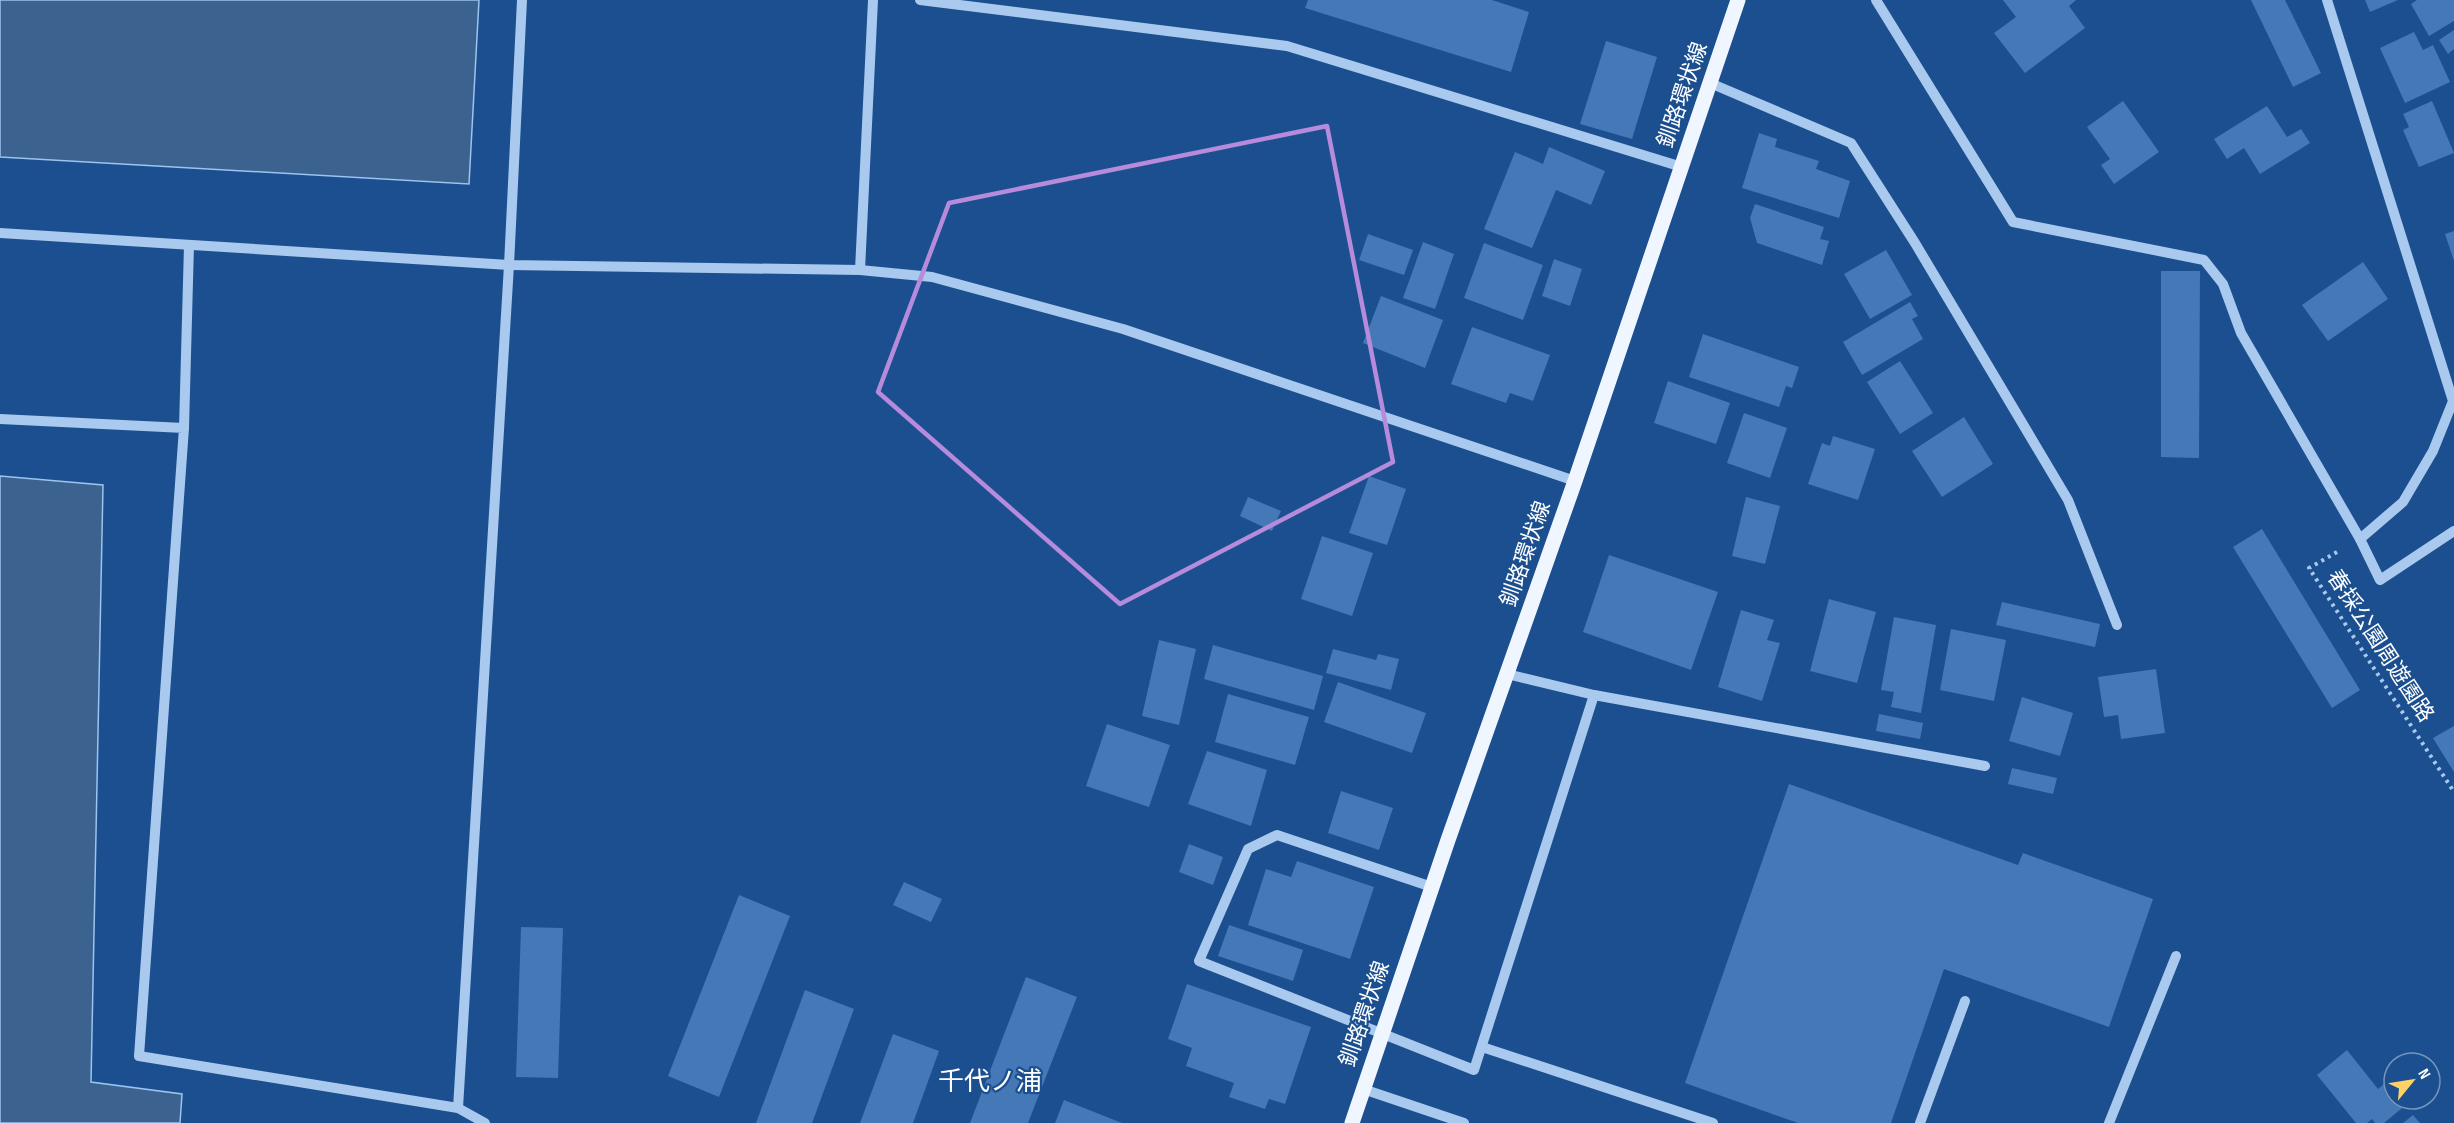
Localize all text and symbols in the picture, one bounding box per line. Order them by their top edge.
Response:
street label: 釧路環状線 [1652,39,1714,151]
street label: 釧路環状線 [1495,498,1557,610]
street label: 春採公園周遊園路 [2321,565,2439,727]
street label: 釧路環状線 [1334,958,1396,1070]
north arrow [2382,1051,2442,1111]
text: N [2413,1066,2434,1083]
district label: 千代ノ浦 [938,1067,1042,1098]

